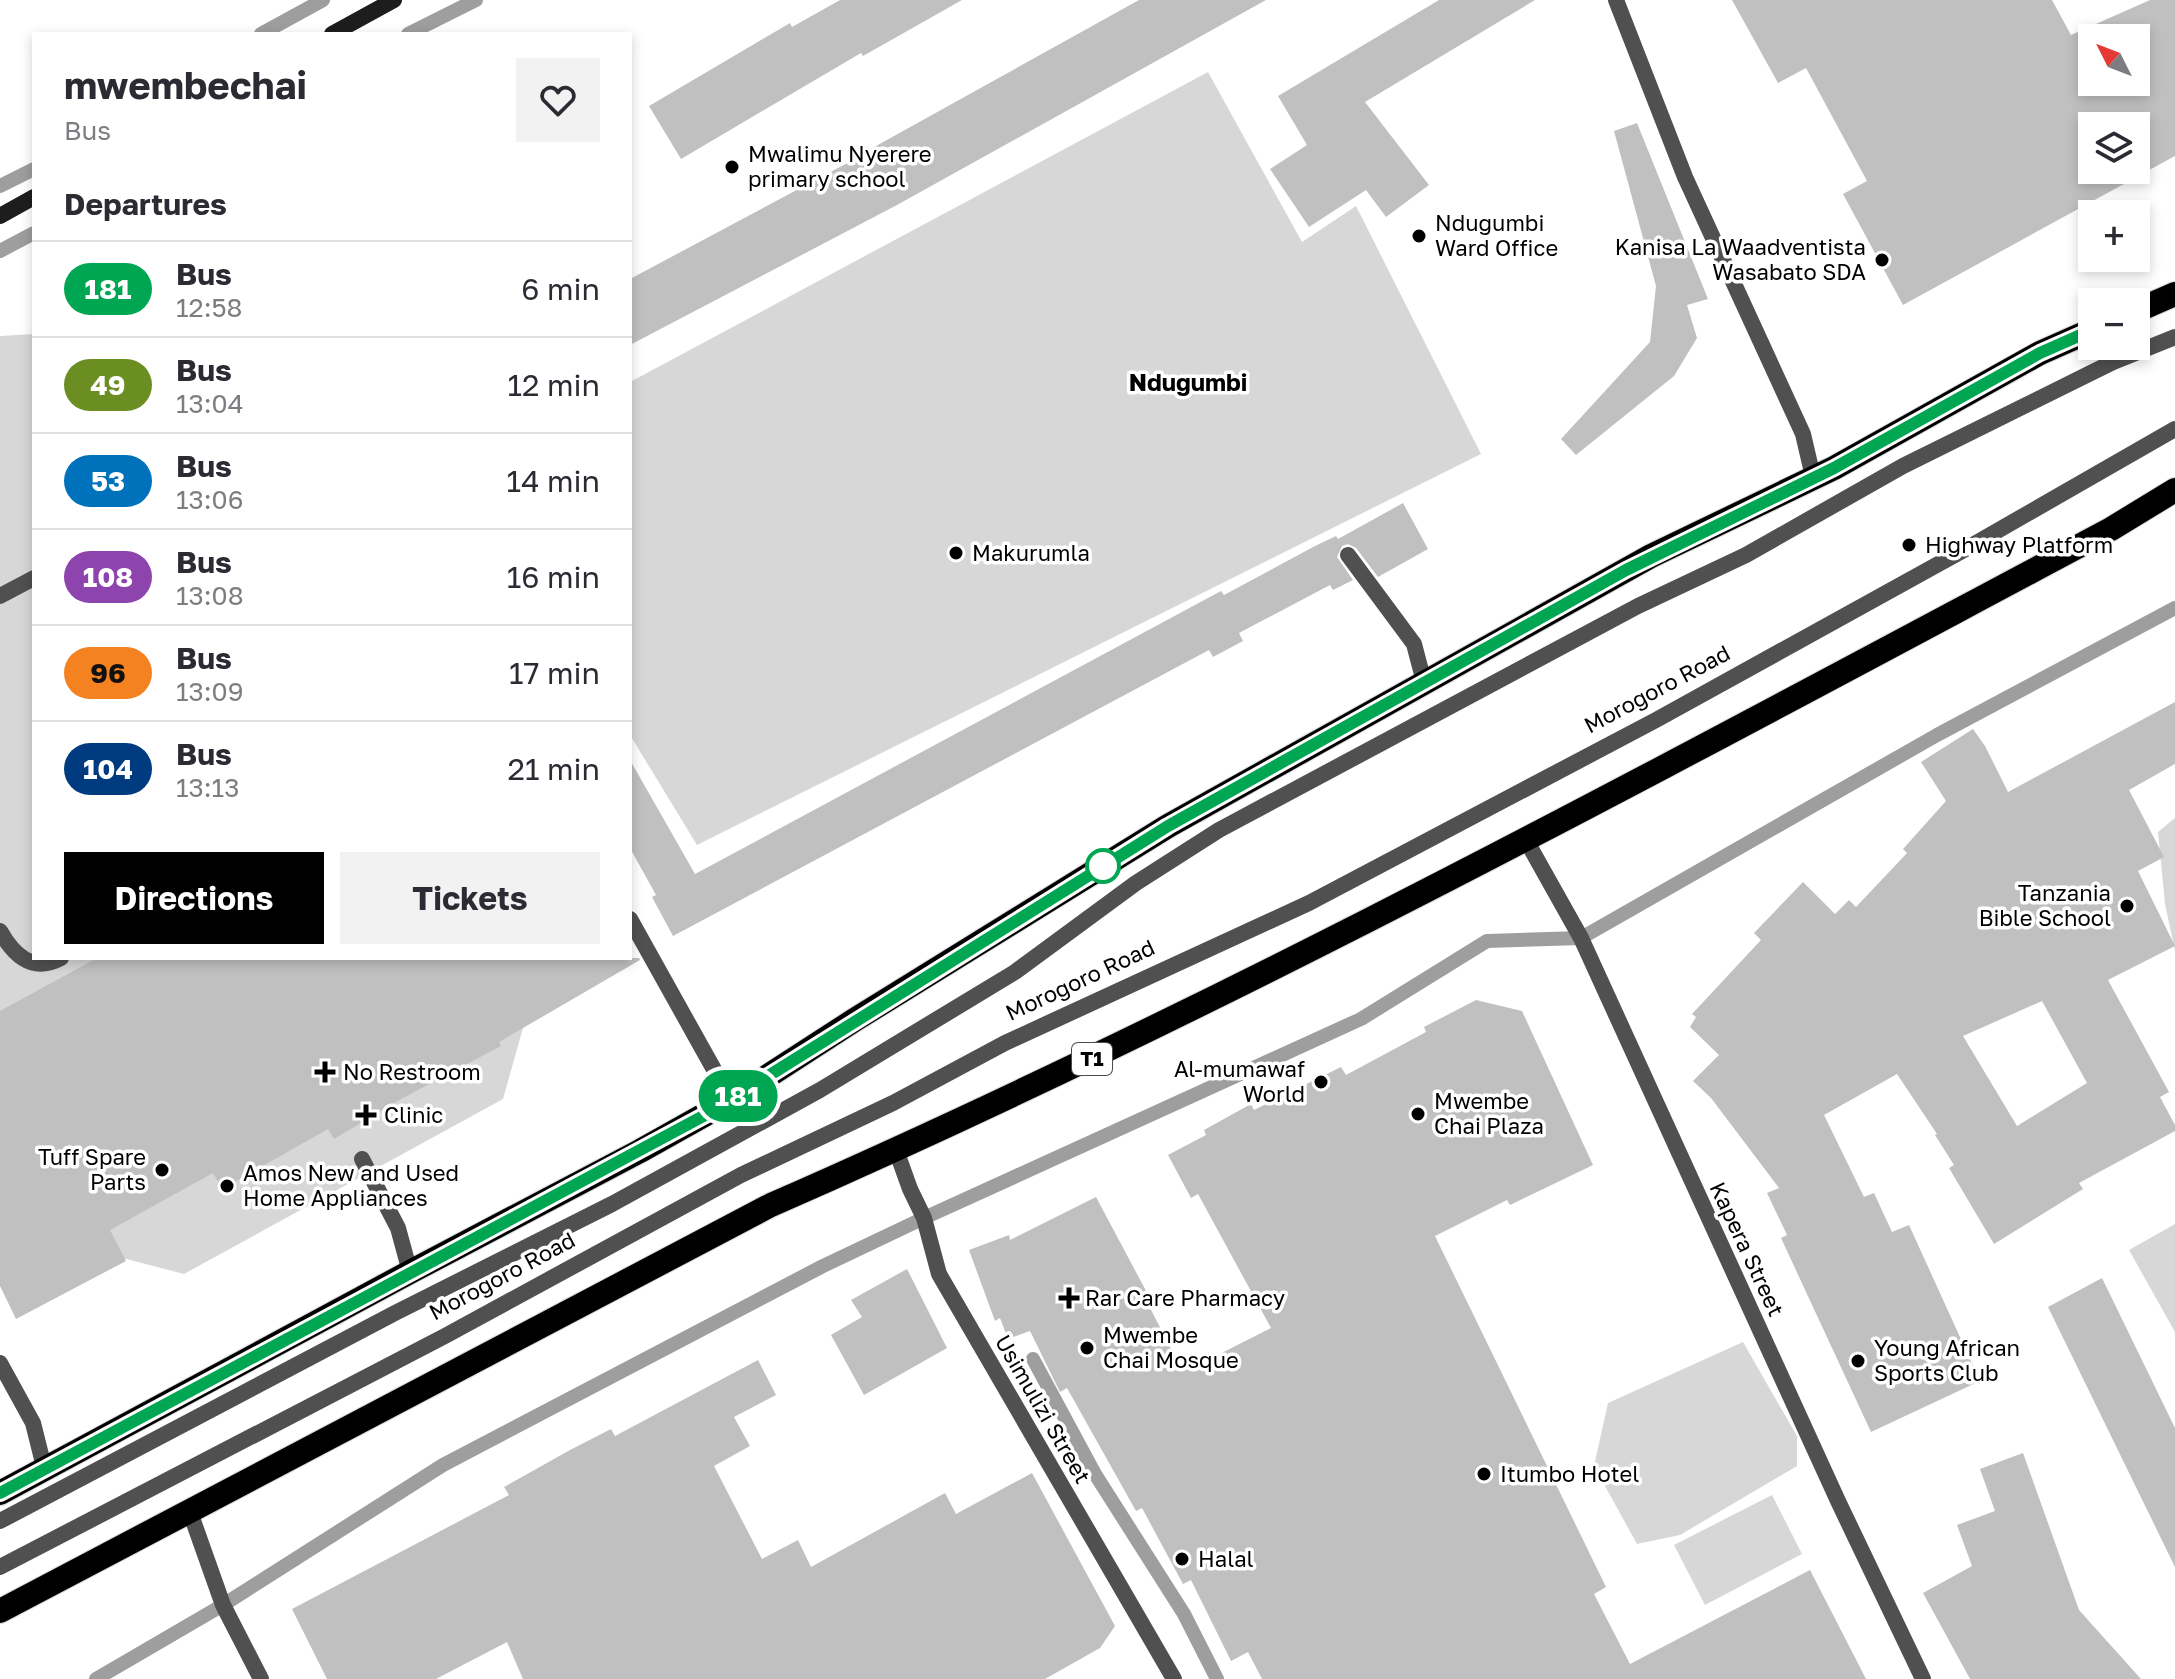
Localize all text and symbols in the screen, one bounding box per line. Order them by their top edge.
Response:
north arrow [2078,24,2150,96]
map controls [2078,24,2150,360]
button: heart [516,58,600,142]
text: mwembechai [64,62,307,107]
button: layers [2078,112,2150,184]
text: Bus [64,115,111,146]
place label: Mwalimu Nyerere primary school [748,140,932,192]
marker: Mwalimu Nyerere primary school [723,158,741,176]
text: Departures [64,186,227,222]
button: + [2078,200,2150,272]
place label: Ndugumbi Ward Office [1435,209,1558,261]
marker: Ndugumbi Ward Office [1410,227,1428,245]
place label: Kanisa La Waadventista Wasabato SDA [1615,233,1866,285]
marker: Kanisa La Waadventista Wasabato SDA [1873,251,1891,269]
text: Bus [176,256,232,292]
text: 6 min [521,271,600,307]
text: 181 [85,272,131,305]
button: − [2078,288,2150,360]
text: 12:58 [176,292,242,323]
text: Bus [176,352,232,388]
text: 12 min [508,367,600,403]
district label: Ndugumbi [1129,367,1247,396]
text: 49 [90,368,126,401]
text: 13:04 [176,388,244,419]
text: Bus [176,448,232,484]
text: 14 min [507,463,600,499]
text: 53 [91,464,125,497]
text: 13:06 [176,484,243,515]
place label: Highway Platform [1925,531,2113,558]
marker: Highway Platform [1900,536,1918,554]
place label: Makurumla [972,539,1090,566]
text: Bus [176,544,232,580]
marker: Makurumla [947,544,965,562]
text: 16 min [507,559,600,595]
text: 108 [83,560,133,593]
text: 13:08 [176,580,244,611]
street label: Morogoro Road [1579,639,1734,738]
text: Bus [176,640,232,676]
text: 17 min [509,655,600,691]
text: 96 [90,656,126,689]
text: 13:09 [176,676,243,707]
text: Bus [176,736,232,772]
text: 21 min [508,751,600,787]
text: 104 [83,752,133,785]
text: 13:13 [176,772,239,803]
unlabelled marker [1086,849,1120,883]
button: Directions [64,852,324,944]
button: Tickets [340,852,600,944]
place label: Tanzania Bible School [1979,879,2111,931]
marker: Tanzania Bible School [2118,897,2136,915]
street label: Morogoro Road [1001,933,1159,1026]
road number: T1 [1072,1043,1112,1075]
place label: Al-mumawaf World [1174,1055,1305,1107]
place label: No Restroom [343,1058,481,1085]
marker: No Restroom [314,1061,336,1083]
line badge: 181 [692,1070,784,1122]
marker: Al-mumawaf World [1312,1073,1330,1091]
text: 181 [715,1079,761,1112]
place label: Mwembe Chai Plaza [1434,1087,1544,1139]
place label: Clinic [384,1101,443,1128]
marker: Clinic [355,1104,377,1126]
marker: Mwembe Chai Plaza [1409,1105,1427,1123]
place label: Tuff Spare Parts [38,1143,146,1195]
place label: Amos New and Used Home Appliances [243,1159,459,1211]
marker: Tuff Spare Parts [153,1161,171,1179]
marker: Amos New and Used Home Appliances [218,1177,236,1195]
street label: Kapera Street [1705,1177,1790,1320]
street label: Morogoro Road [424,1226,579,1325]
place label: Rar Care Pharmacy [1085,1284,1285,1311]
marker: Rar Care Pharmacy [1060,1289,1078,1307]
place label: Mwembe Chai Mosque [1103,1321,1239,1373]
street label: Usimulizi Street [990,1330,1097,1488]
place label: Young African Sports Club [1874,1334,2020,1386]
marker: Mwembe Chai Mosque [1078,1339,1096,1357]
marker: Young African Sports Club [1849,1352,1867,1370]
place label: Itumbo Hotel [1500,1460,1639,1487]
marker: Itumbo Hotel [1475,1465,1493,1483]
place label: Halal [1198,1545,1254,1572]
marker: Halal [1173,1550,1191,1568]

